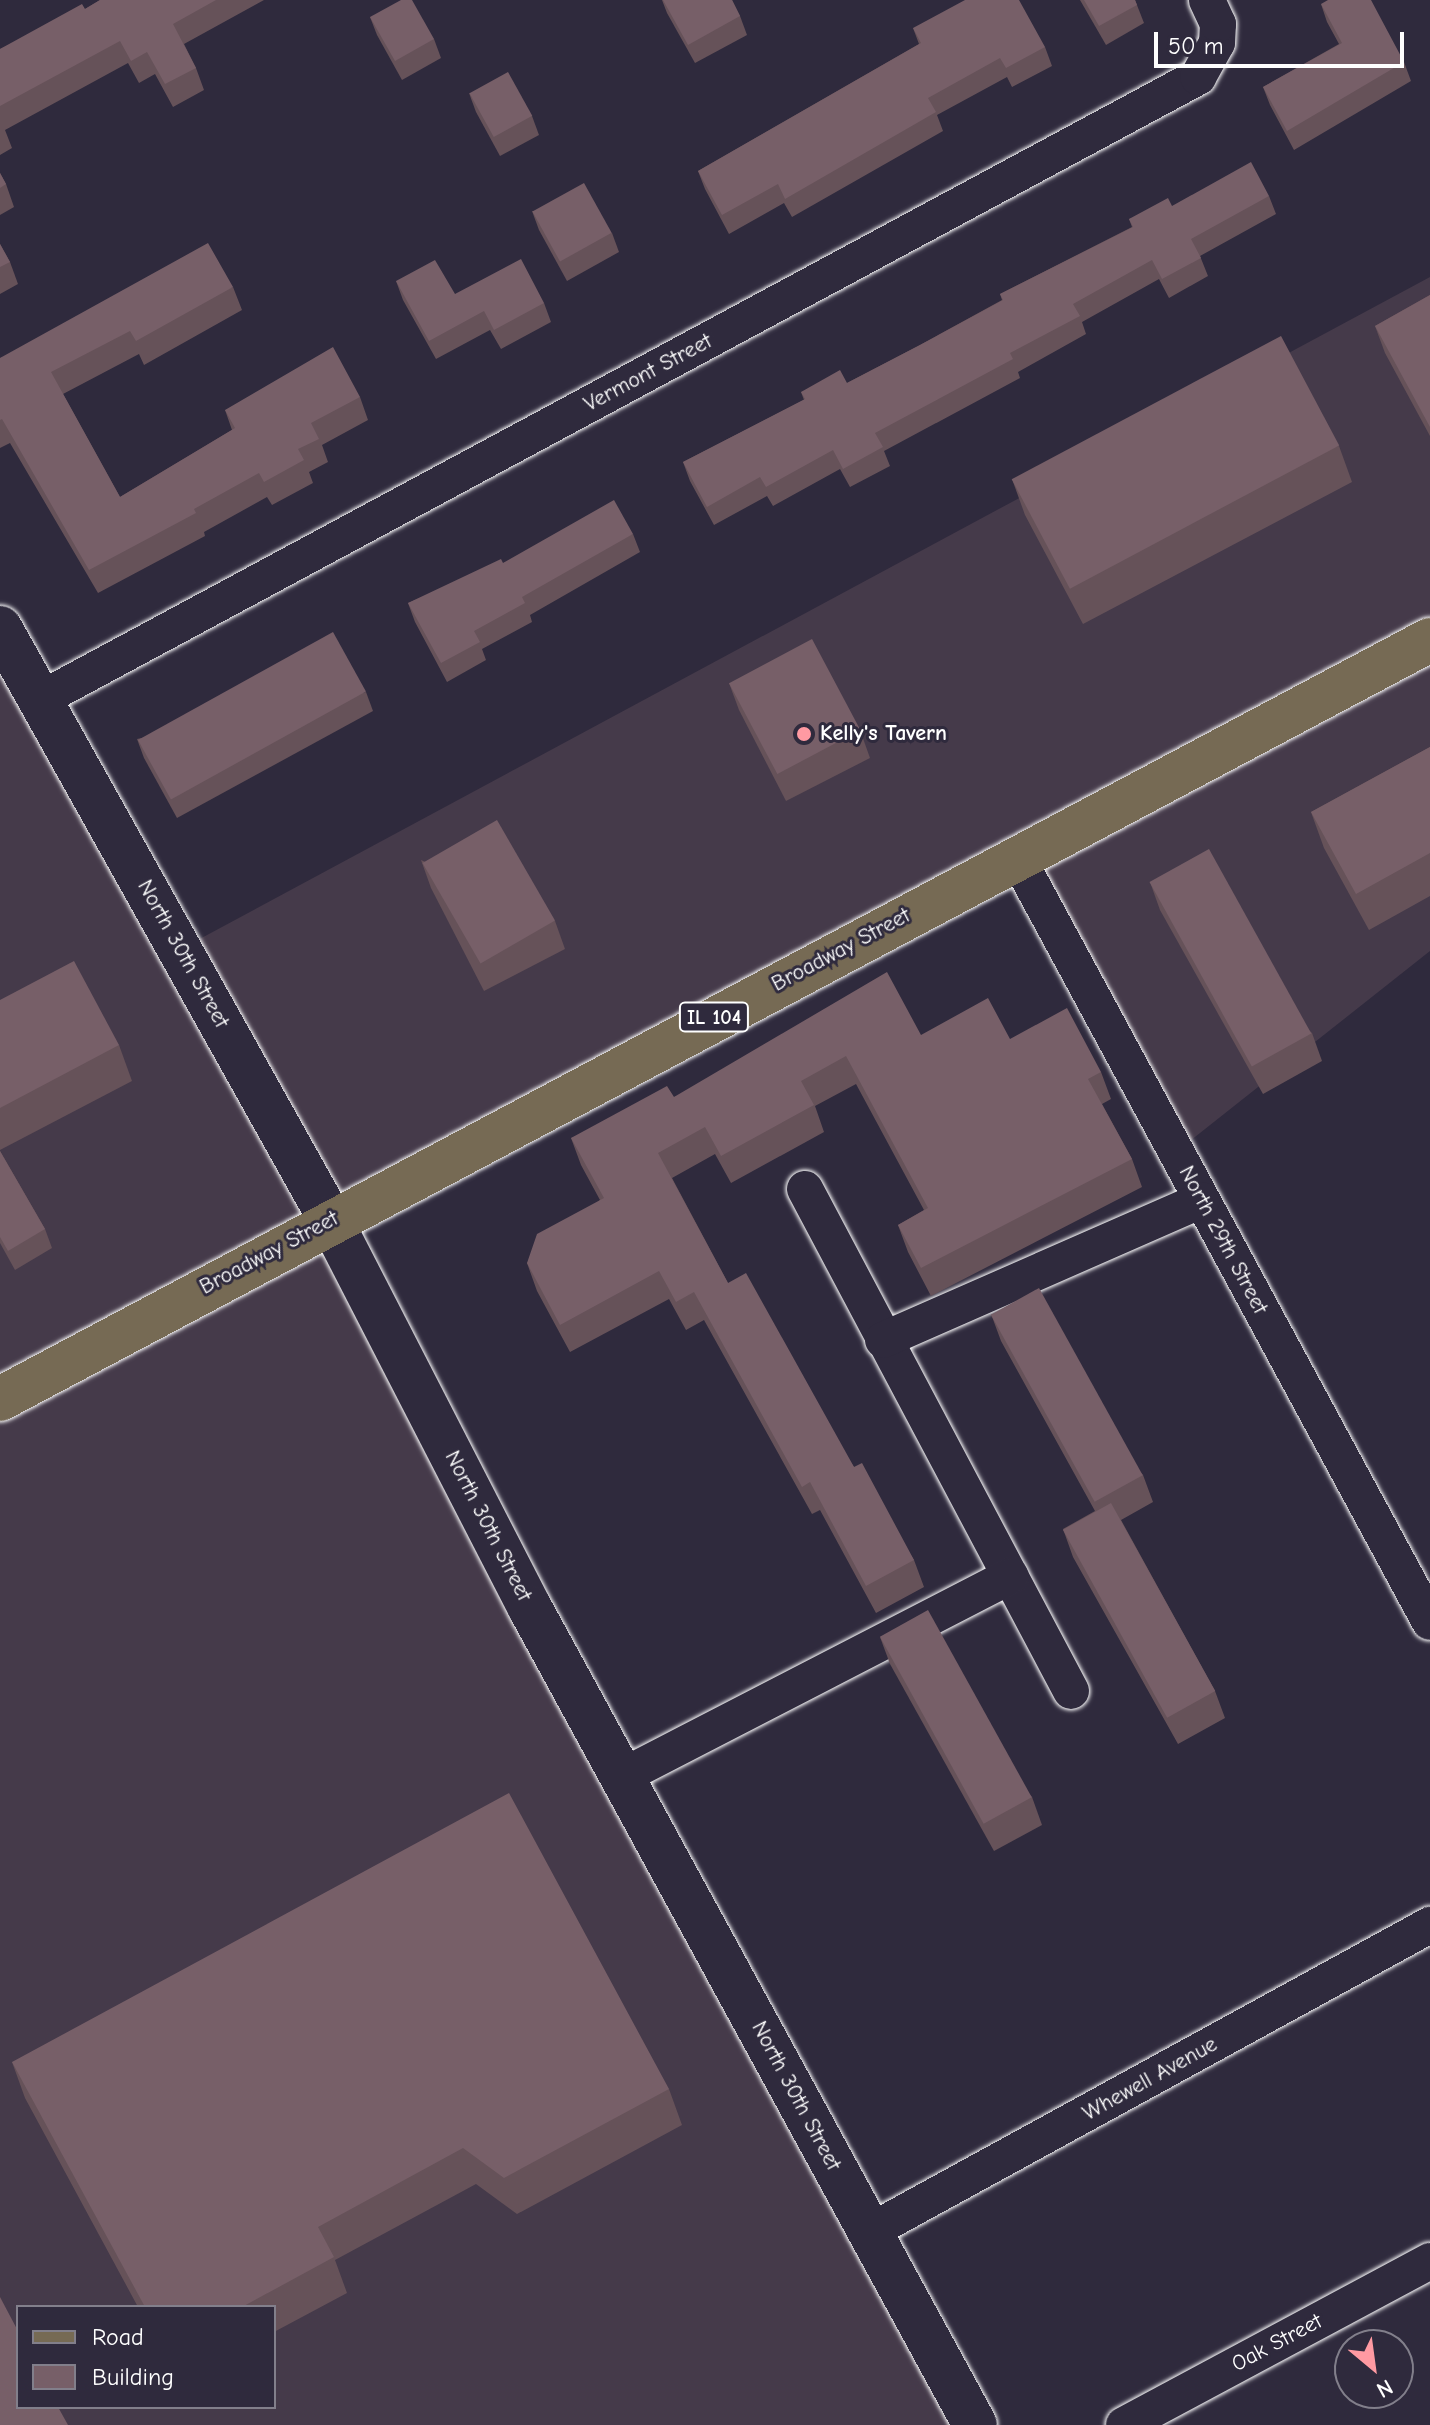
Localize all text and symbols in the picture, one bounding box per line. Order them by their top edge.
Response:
scale bar [1158,16,1408,66]
text: 50 m [1168,32,1224,60]
street label: Vermont Street [580,328,716,418]
place label: Kelly's Tavern [820,721,947,747]
marker: Kelly's Tavern [795,725,813,743]
street label: North 30th Street [131,875,235,1033]
street label: Broadway Street [767,902,915,998]
road number: IL 104 [678,1001,750,1033]
street label: North 29th Street [1173,1161,1273,1319]
street label: Broadway Street [195,1205,343,1301]
street label: North 30th Street [439,1446,537,1606]
street label: North 30th Street [746,2017,846,2175]
street label: Whewell Avenue [1078,2031,1222,2127]
legend [16,2305,276,2409]
street label: Oak Street [1227,2308,1327,2378]
text: Road [92,2323,144,2351]
north arrow [1334,2329,1414,2409]
text: Building [92,2363,174,2391]
text: N [1372,2373,1397,2403]

